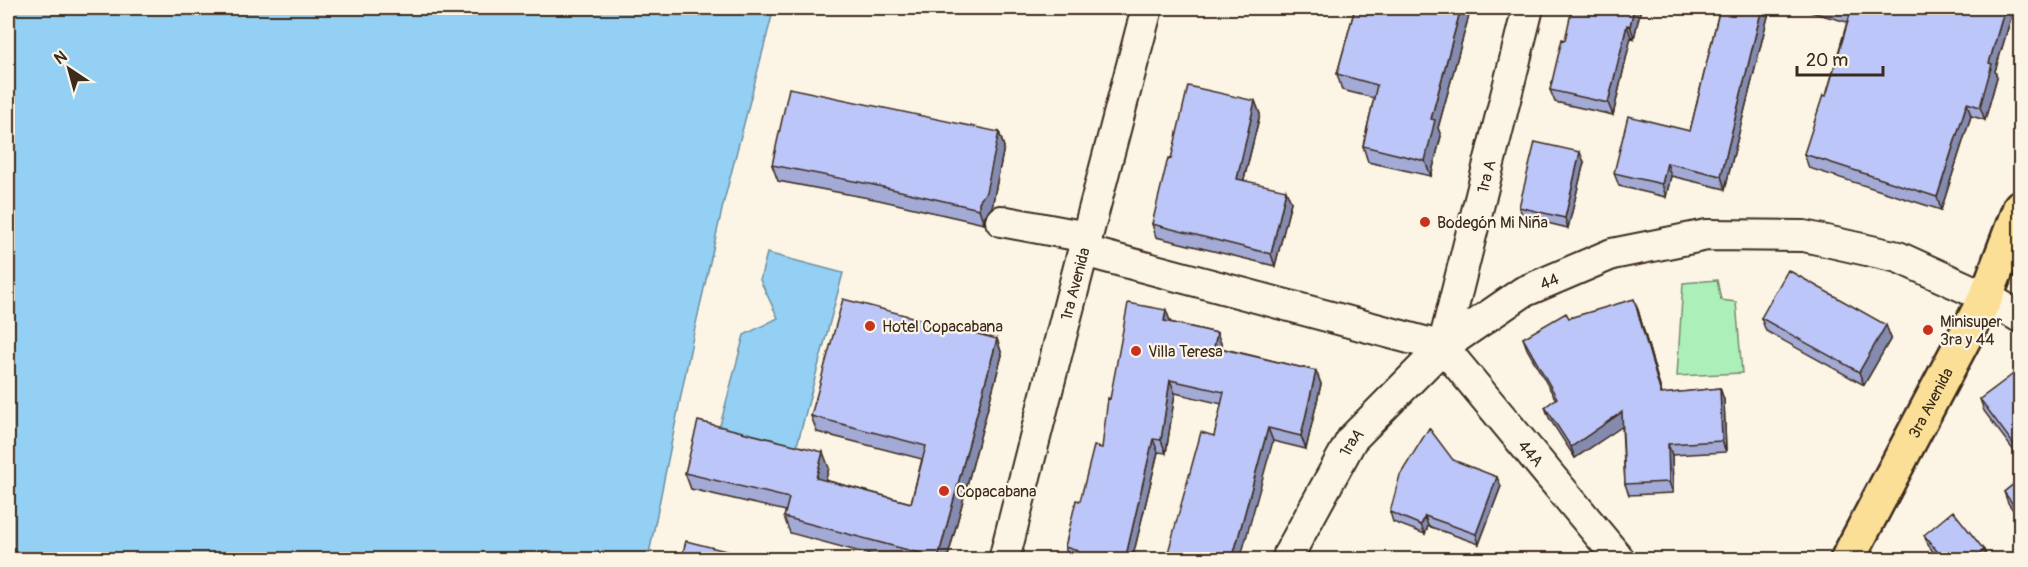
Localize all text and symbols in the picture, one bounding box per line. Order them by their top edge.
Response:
north arrow [39,39,99,99]
scale bar [1797,39,1882,77]
text: N [51,46,71,69]
text: 20 m [1806,49,1848,72]
street label: 1ra A [1473,158,1501,195]
place label: Bodegón Mi Niña [1437,213,1548,233]
marker: Bodegón Mi Niña [1418,215,1432,229]
street label: 1ra Avenida [1057,246,1095,323]
street label: 44 [1537,269,1562,295]
place label: Minisuper 3ra y 44 [1940,312,2002,350]
place label: Hotel Copacabana [882,317,1003,337]
marker: Hotel Copacabana [863,319,877,333]
marker: Minisuper 3ra y 44 [1921,323,1935,337]
place label: Villa Teresa [1148,342,1223,362]
marker: Villa Teresa [1129,344,1143,358]
street label: 3ra Avenida [1904,364,1958,442]
street label: 1raA [1335,424,1368,460]
street label: 44A [1513,436,1547,471]
place label: Copacabana [956,482,1037,502]
marker: Copacabana [937,484,951,498]

